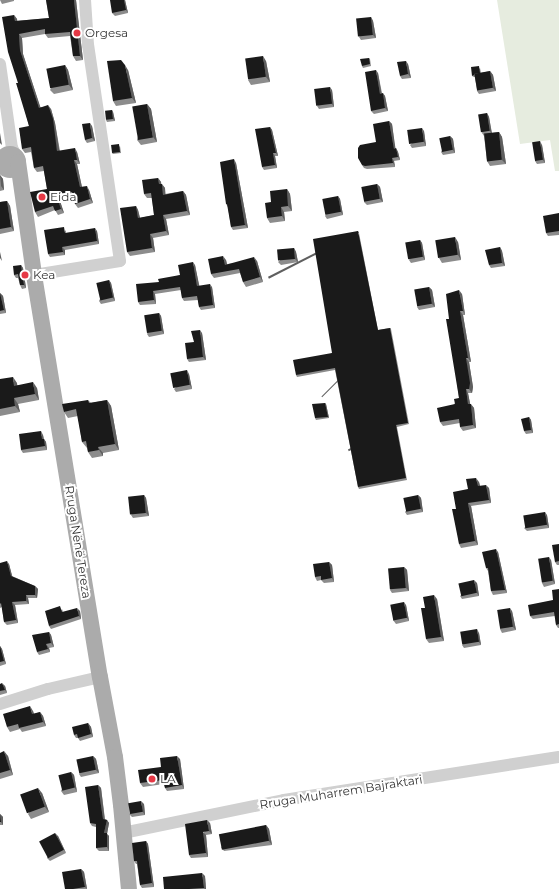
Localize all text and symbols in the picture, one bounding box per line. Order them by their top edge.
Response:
place label: Orgesa [85,26,128,40]
marker: Orgesa [72,28,82,38]
place label: Eida [50,190,76,204]
marker: Eida [37,192,47,202]
place label: Kea [33,268,55,282]
marker: Kea [20,270,30,280]
street label: Rruga Nënë Tereza [62,485,94,599]
place label: LA [160,772,176,786]
street label: Rruga Muharrem Bajraktari [258,772,424,812]
marker: LA [147,774,157,784]

